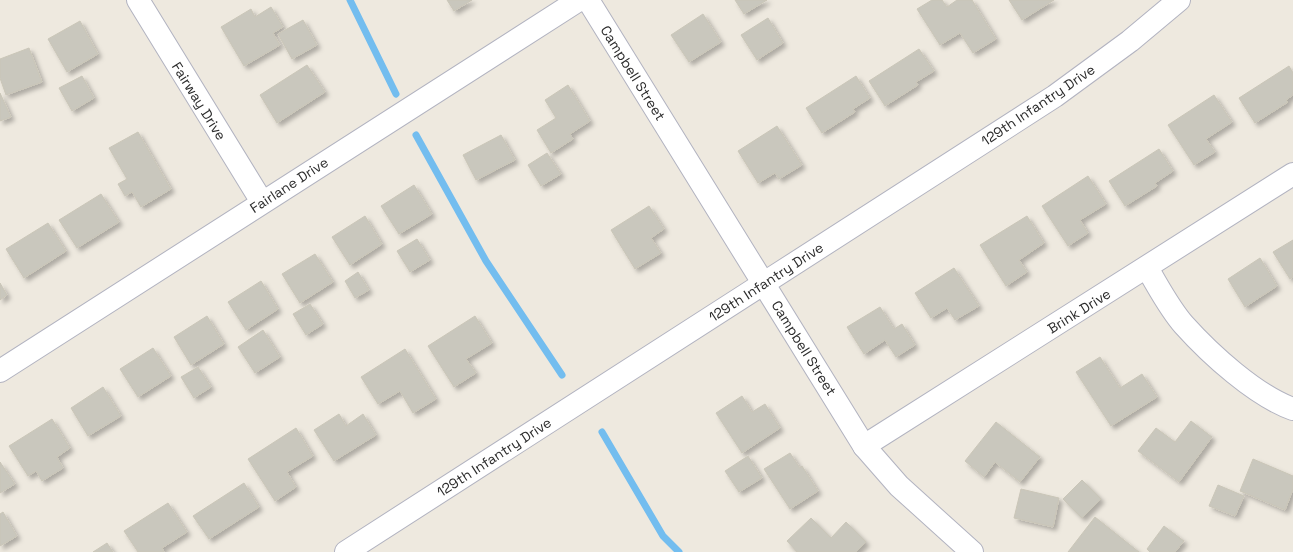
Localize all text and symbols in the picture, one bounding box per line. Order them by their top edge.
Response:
street label: Campbell Street [597,22,669,124]
street label: Fairway Drive [168,59,230,143]
street label: 129th Infantry Drive [978,60,1098,150]
street label: Fairlane Drive [246,153,332,217]
street label: 129th Infantry Drive [705,238,827,326]
street label: Brink Drive [1044,284,1114,338]
street label: Campbell Street [768,297,840,399]
street label: 129th Infantry Drive [433,413,555,501]

